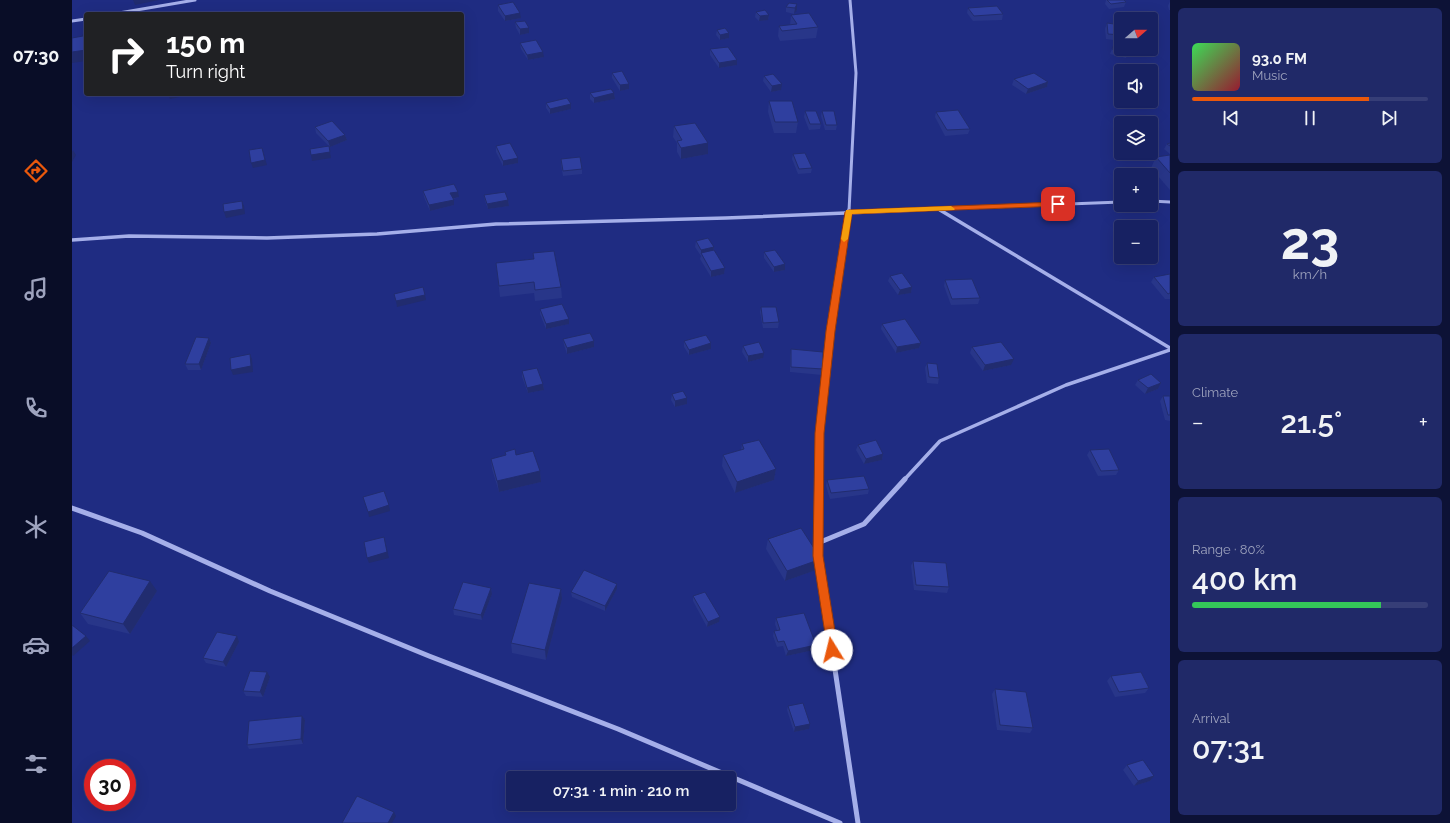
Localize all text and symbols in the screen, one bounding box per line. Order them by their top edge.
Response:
north arrow [1114,12,1158,56]
map controls [1114,12,1158,264]
text: 150 m [166,27,245,60]
icon: right [100,28,152,80]
text: 07:30 [13,45,59,66]
text: 93.0 FM [1252,50,1307,68]
text: Turn right [166,61,245,82]
button: sound [1114,64,1158,108]
text: Music [1252,68,1287,83]
icon: previous [1220,107,1242,129]
icon: pause [1299,107,1321,129]
icon: next [1378,107,1400,129]
button: layers [1114,116,1158,160]
icon: directions [22,157,50,185]
button: + [1114,168,1158,212]
pin [1041,187,1075,221]
icon: arrive [1047,193,1069,215]
text: 23 [1281,210,1339,271]
button: − [1114,220,1158,264]
text: km/h [1293,267,1327,282]
icon: music [22,275,50,303]
text: Climate [1192,385,1238,400]
icon: phone [22,394,50,422]
text: 21.5° [1280,405,1342,440]
text: − [1192,409,1204,435]
text: + [1419,409,1428,435]
icon: climate [22,513,50,541]
text: Range · 80% [1192,542,1265,557]
text: 400 km [1192,562,1297,597]
position arrow [811,629,853,671]
icon: car [22,631,50,659]
text: Arrival [1192,711,1230,726]
text: 07:31 [1192,731,1264,766]
icon: filters [22,750,50,778]
speed limit sign: 30 [84,759,136,811]
text: 07:31 · 1 min · 210 m [553,782,689,800]

